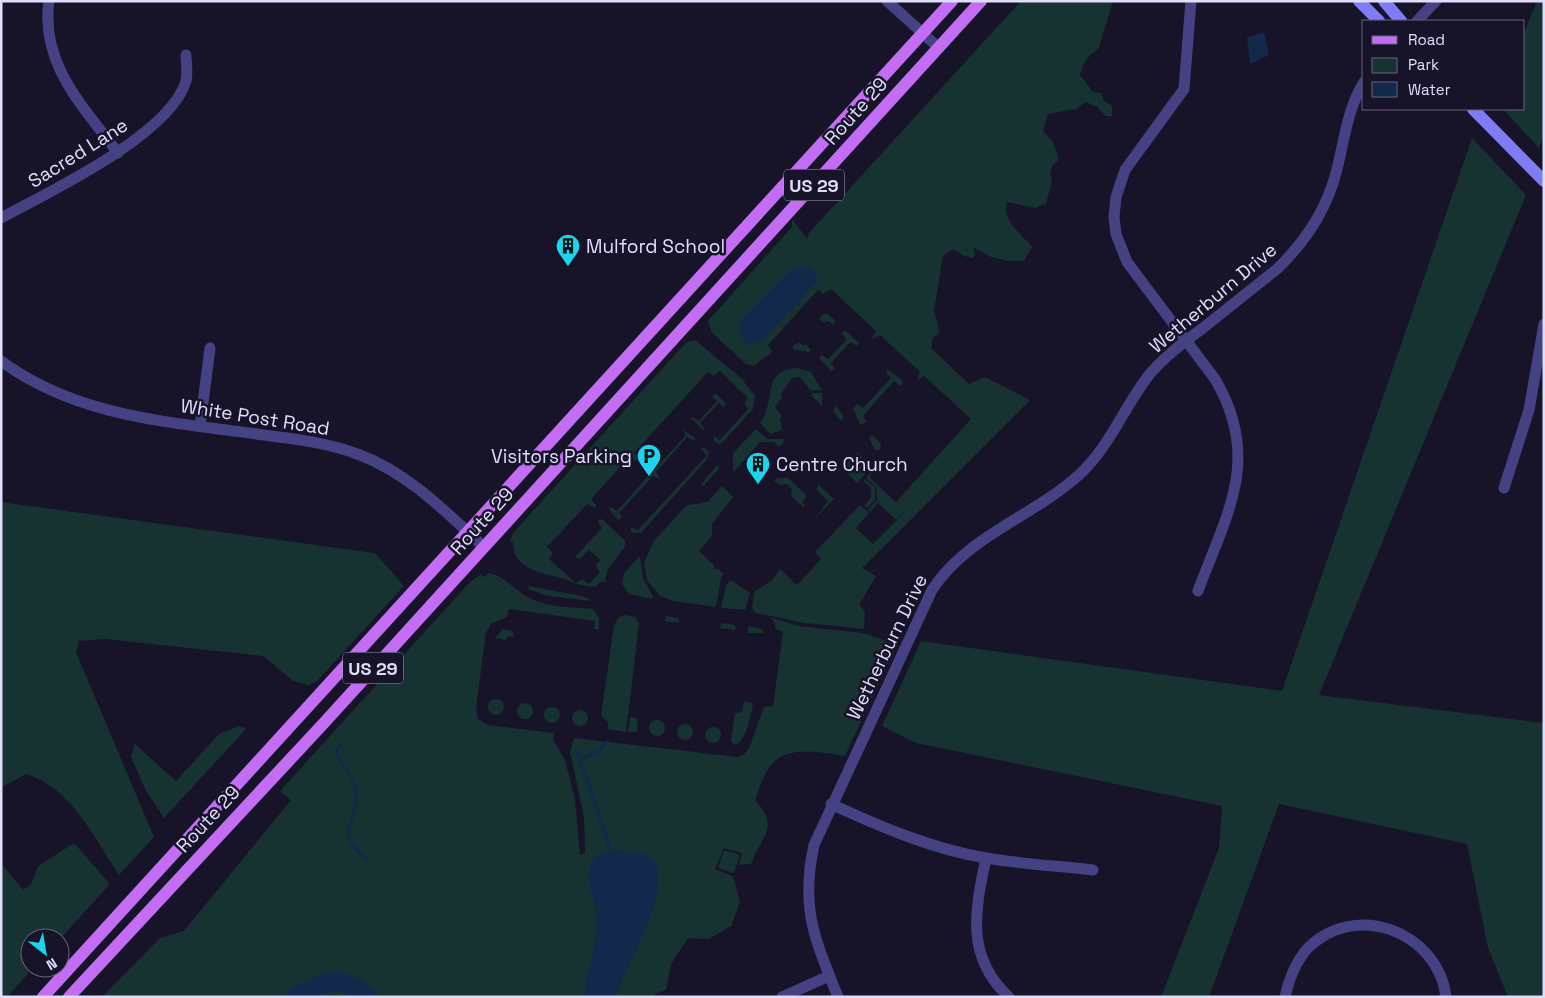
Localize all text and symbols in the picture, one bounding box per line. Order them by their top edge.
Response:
legend [1362,20,1525,110]
text: Road [1408,30,1445,49]
text: Park [1408,55,1439,74]
street label: Route 29 [819,72,893,150]
text: Water [1408,80,1451,99]
street label: Sacred Lane [23,112,133,194]
road number: US 29 [784,170,844,200]
building icon: Mulford School [555,233,581,267]
place label: Mulford School [586,234,725,259]
street label: Wetherburn Drive [1144,237,1282,359]
street label: White Post Road [179,393,331,441]
parking icon: Visitors Parking [636,443,662,477]
place label: Visitors Parking [491,444,632,469]
building icon: Centre Church [745,451,771,485]
place label: Centre Church [776,452,908,477]
street label: Route 29 [445,482,519,560]
street label: Wetherburn Drive [841,570,933,724]
road number: US 29 [343,652,403,684]
street label: Route 29 [171,780,245,858]
north arrow [20,928,70,978]
text: N [43,954,60,974]

